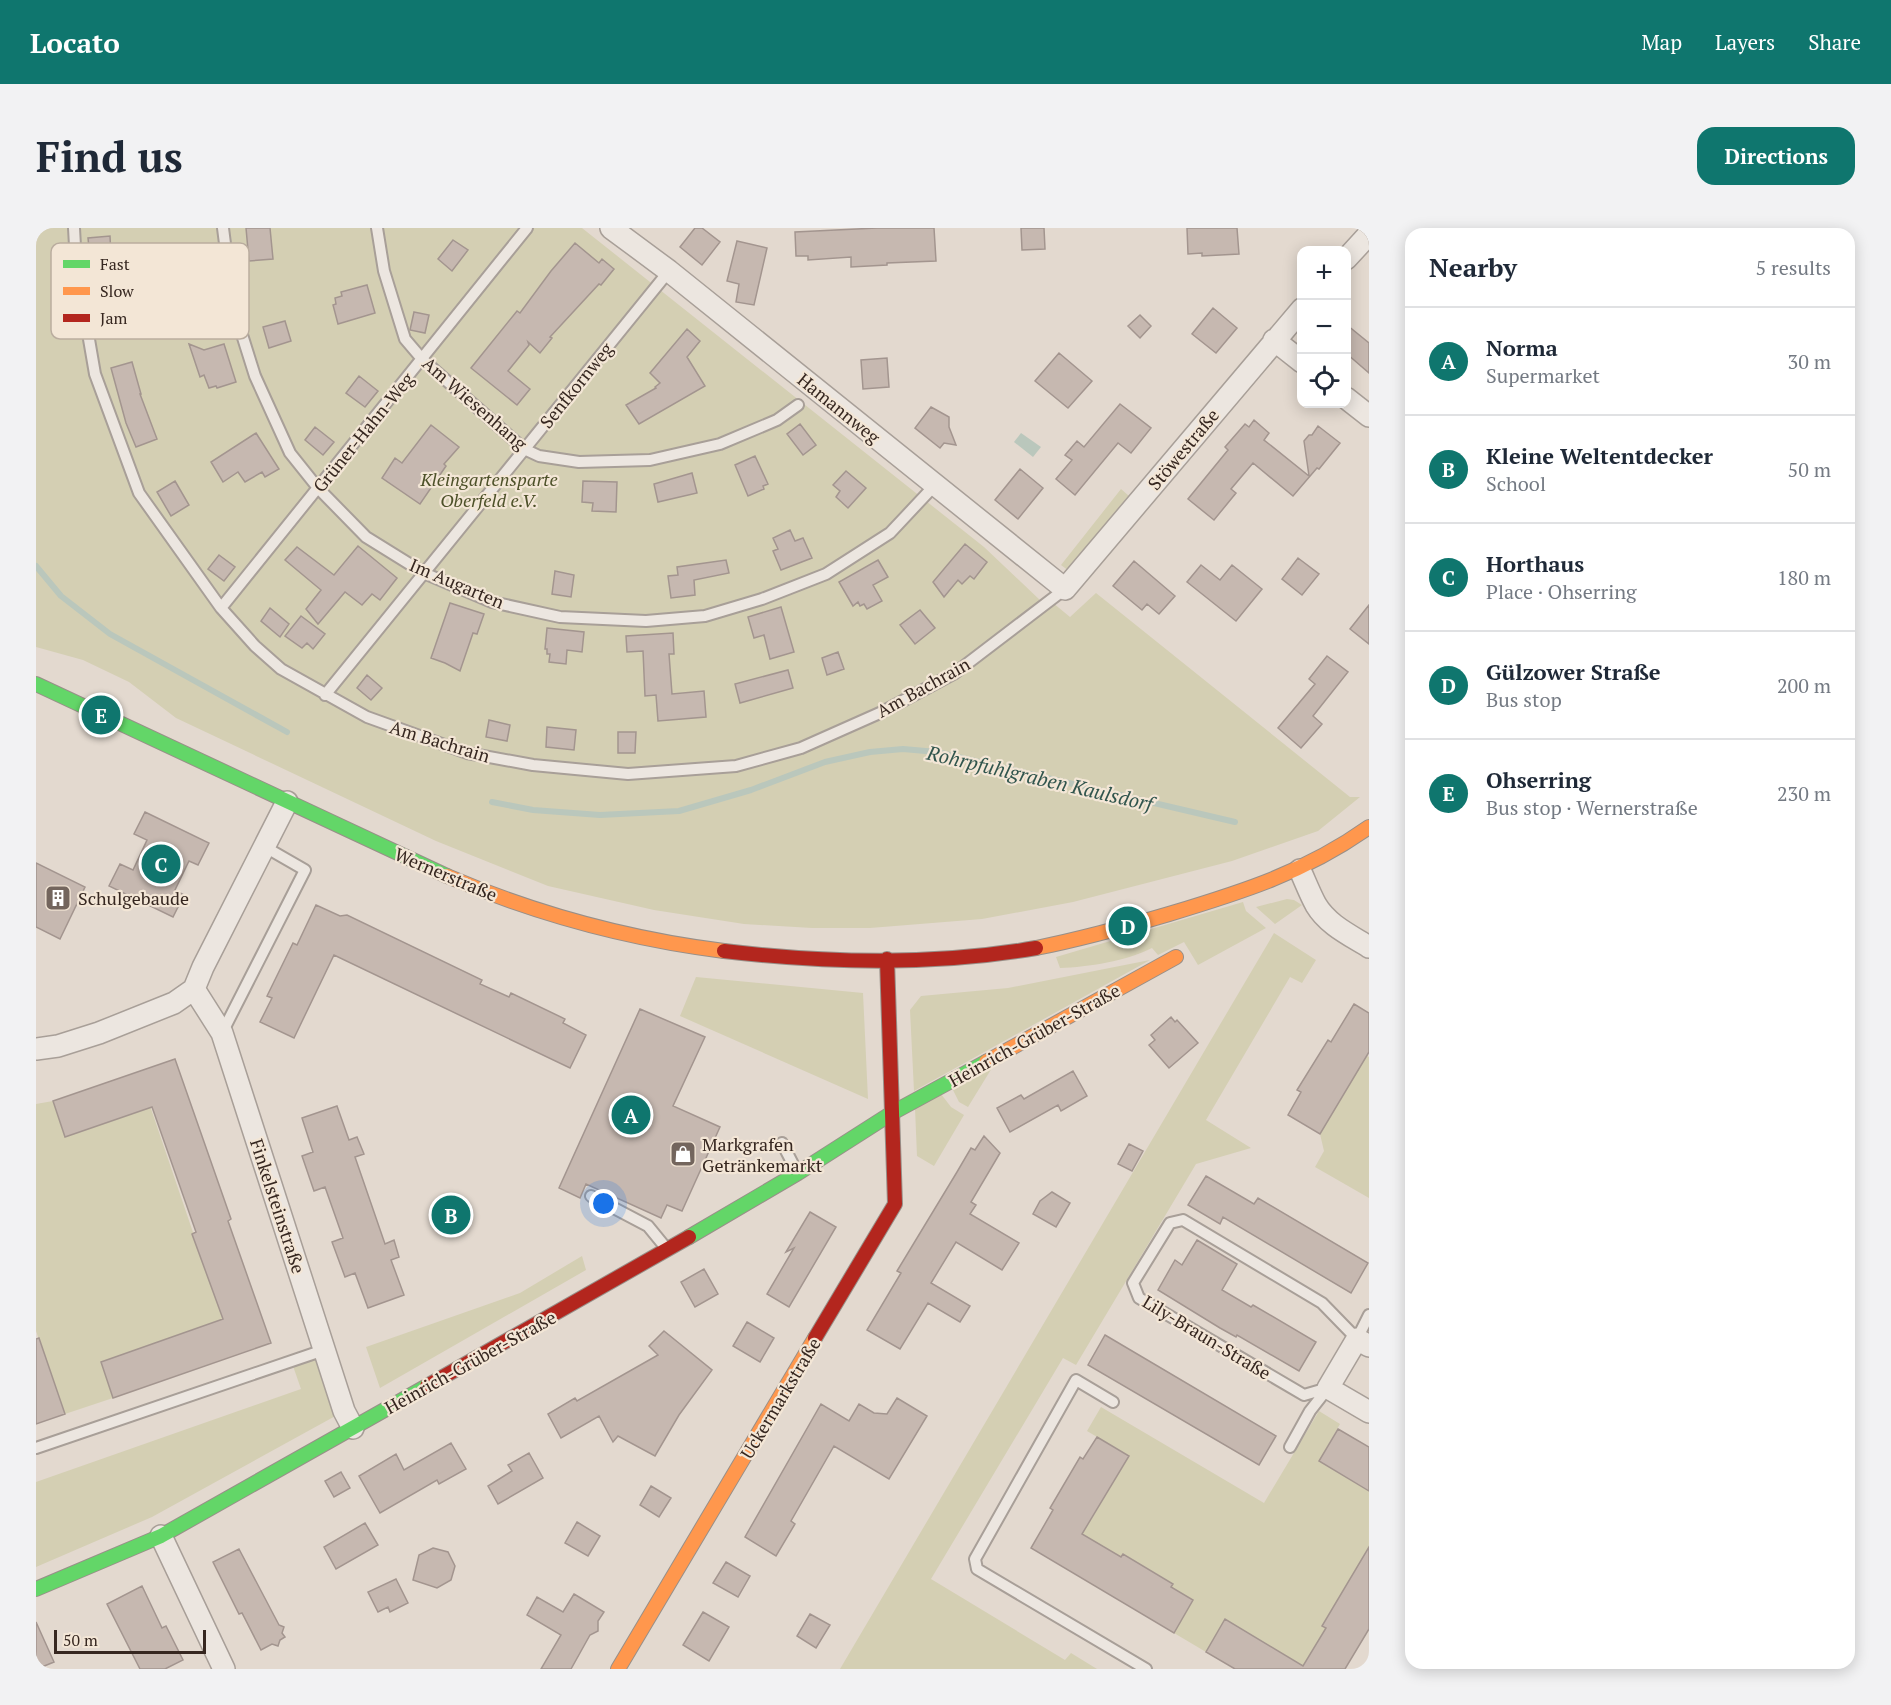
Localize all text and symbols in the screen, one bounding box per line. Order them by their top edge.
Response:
text: Locato [30,24,120,61]
text: Map [1641,28,1682,56]
text: Layers [1715,28,1775,56]
text: Share [1808,28,1861,56]
button: Directions [1697,127,1855,185]
text: Find us [36,128,183,184]
legend [51,243,249,339]
map controls [1297,246,1351,408]
button: + [1297,246,1351,300]
text: Nearby [1429,250,1517,284]
text: Fast [100,253,130,275]
text: 5 results [1756,254,1831,281]
text: Slow [100,280,134,302]
button: − [1297,300,1351,354]
text: Jam [100,307,128,329]
text: Norma [1486,333,1558,362]
street label: Senfkornweg [534,337,618,433]
text: A [1441,348,1456,375]
text: 30 m [1788,348,1831,375]
street label: Am Wiesenhang [418,351,533,455]
button: locate [1297,354,1351,408]
text: Supermarket [1486,362,1600,389]
street label: Grüner-Hahn-Weg [307,367,419,497]
street label: Hamannweg [793,367,886,449]
street label: Stöwestraße [1142,403,1224,495]
text: Kleine Weltentdecker [1486,441,1713,470]
text: B [1442,456,1455,483]
text: 50 m [1788,456,1831,483]
park label: Kleingartensparte Oberfeld e.V. [419,467,558,512]
text: School [1486,470,1546,497]
text: Horthaus [1486,549,1584,578]
street label: Im Augarten [406,552,508,614]
text: C [1442,564,1455,591]
text: 180 m [1777,564,1831,591]
text: Place · Ohserring [1486,578,1637,605]
street label: Am Bachrain [872,651,974,723]
text: Gülzower Straße [1486,657,1661,686]
text: D [1441,672,1456,699]
text: 200 m [1777,672,1831,699]
text: Bus stop [1486,686,1562,713]
pin: E [82,692,120,738]
street label: Am Bachrain [387,714,493,768]
water label: Rohrpfuhlgraben Kaulsdorf [923,739,1160,818]
text: Ohserring [1486,765,1591,794]
text: E [1442,780,1455,807]
text: 230 m [1777,780,1831,807]
text: Bus stop · Wernerstraße [1486,794,1698,821]
pin: C [142,842,180,886]
street label: Wernerstraße [391,842,501,906]
building icon: Schulgebaude [43,883,73,913]
place label: Schulgebaude [78,886,189,910]
pin: D [1108,904,1148,948]
street label: Heinrich-Grüber-Straße [944,978,1124,1092]
pin: A [612,1092,650,1138]
place label: Markgrafen Getränkemarkt [702,1132,823,1177]
street label: Finkelsteinstraße [245,1136,311,1276]
shop icon: Markgrafen Getränkemarkt [668,1139,698,1169]
your location [589,1189,618,1218]
pin: B [432,1192,470,1238]
street label: Lily-Braun-Straße [1138,1289,1276,1385]
street label: Heinrich-Grüber-Straße [380,1305,560,1419]
street label: Uckermarkstraße [734,1333,826,1463]
scale bar [54,1627,206,1654]
text: 50 m [63,1629,98,1651]

